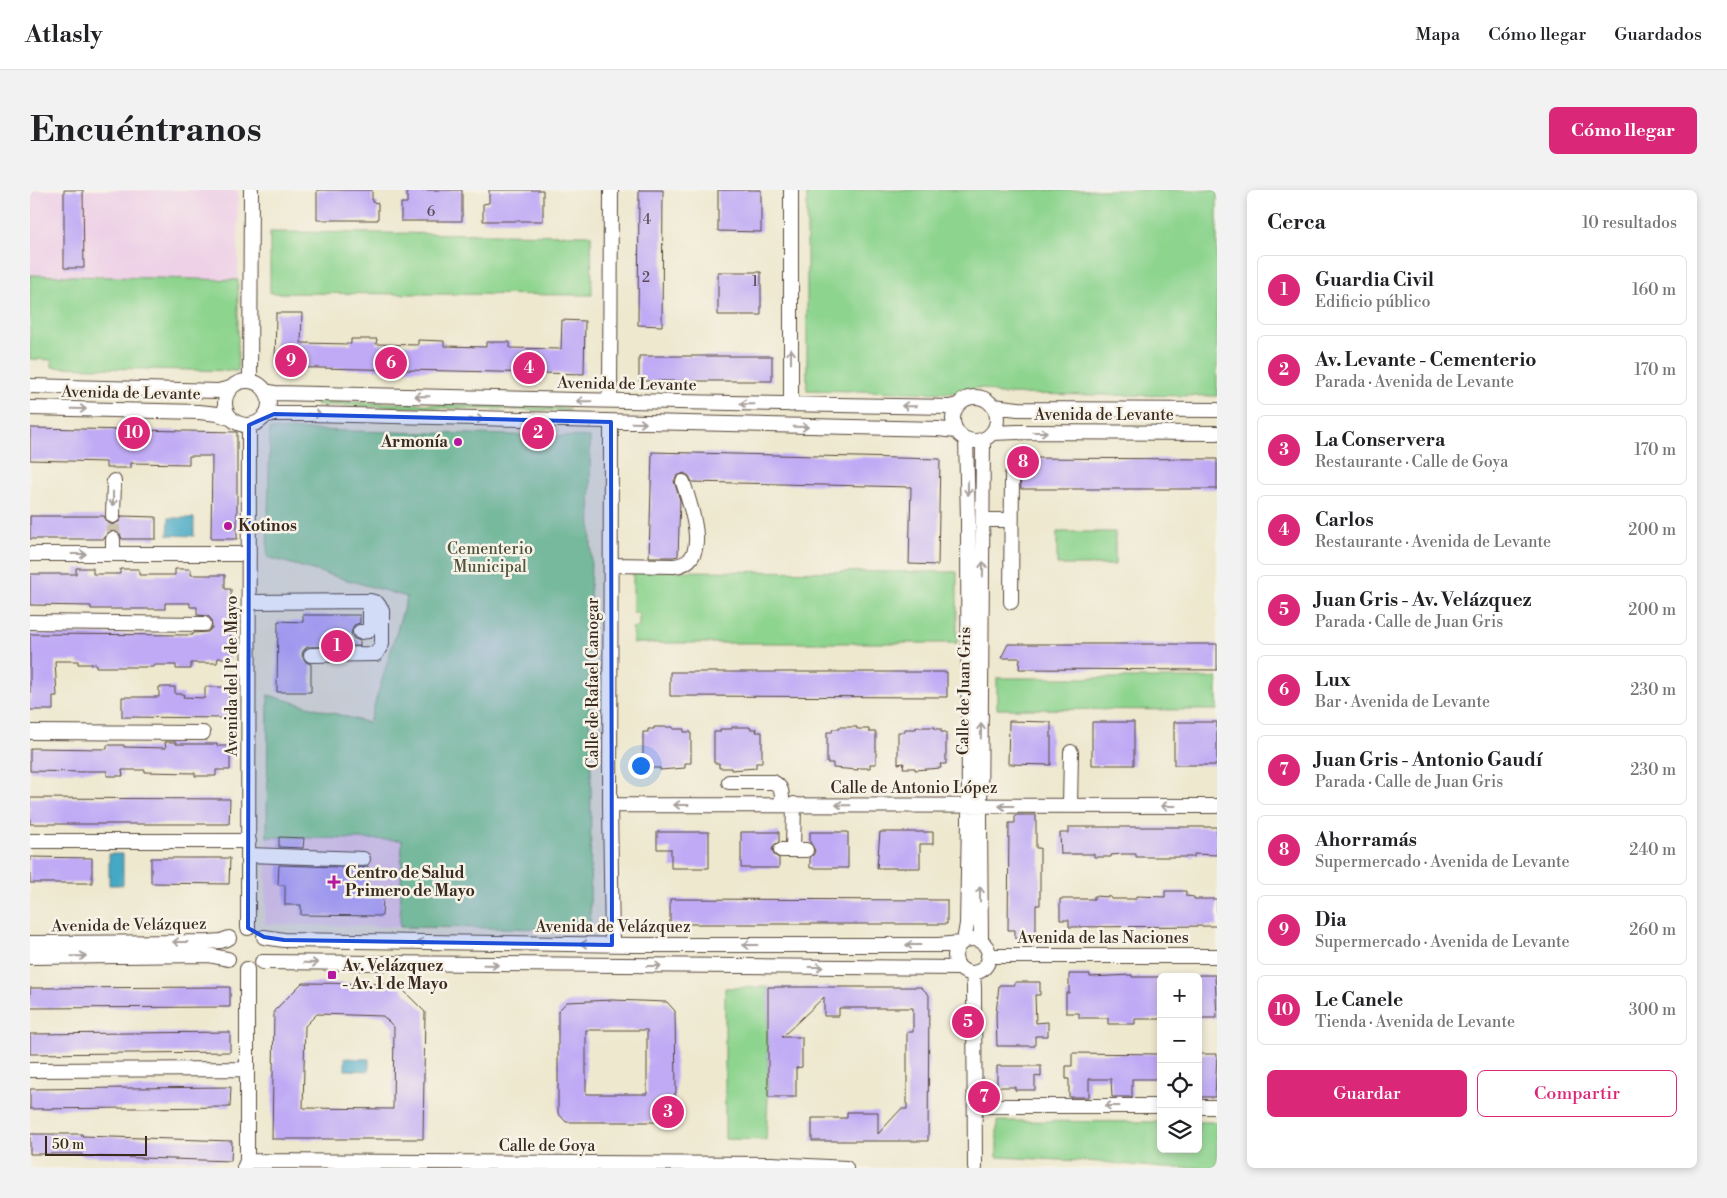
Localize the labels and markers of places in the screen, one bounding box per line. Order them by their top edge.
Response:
pin: 9 [275,342,307,380]
pin: 6 [375,344,407,382]
pin: 4 [513,349,545,387]
pin: 10 [118,414,150,452]
pin: 2 [522,414,554,452]
place label: Armonía [380,432,448,452]
marker: Armonía [452,436,464,448]
pin: 8 [1007,443,1039,481]
place label: Kotinos [238,516,297,536]
marker: Kotinos [222,520,234,532]
pin: 1 [321,627,353,665]
place label: Centro de Salud Primero de Mayo [345,863,475,901]
marker: Centro de Salud Primero de Mayo [327,875,341,889]
place label: Av. Velázquez - Av. 1 de Mayo [341,956,448,994]
marker: Av. Velázquez - Av. 1 de Mayo [326,969,338,981]
pin: 5 [952,1003,984,1041]
pin: 7 [968,1078,1000,1116]
pin: 3 [652,1093,684,1131]

